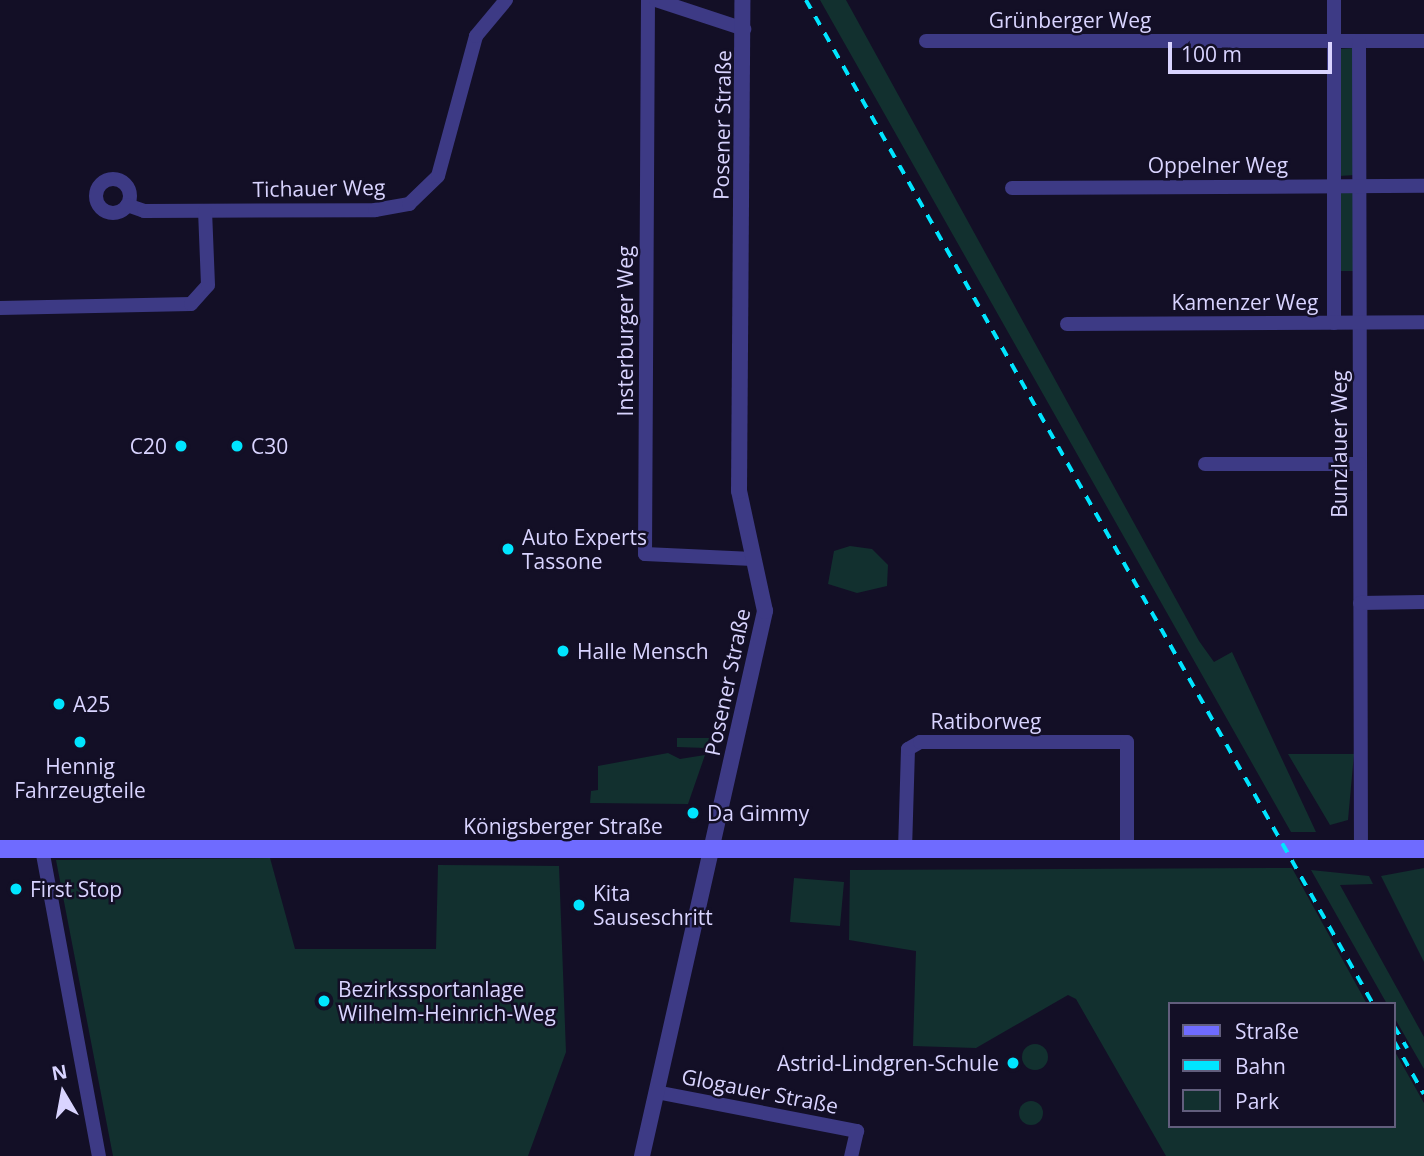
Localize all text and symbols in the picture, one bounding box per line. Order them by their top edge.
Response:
street label: Grünberger Weg [989,7,1151,33]
scale bar [1172,28,1336,72]
text: 100 m [1181,40,1242,68]
street label: Posener Straße [708,50,736,200]
street label: Oppelner Weg [1148,152,1288,178]
street label: Tichauer Weg [252,174,386,202]
street label: Insterburger Weg [612,246,638,416]
street label: Kamenzer Weg [1172,289,1318,315]
street label: Bunzlauer Weg [1326,370,1352,518]
place label: C20 [130,433,167,459]
place label: C30 [251,433,288,459]
marker: C20 [173,438,189,454]
marker: C30 [229,438,245,454]
place label: Auto Experts Tassone [522,524,647,574]
marker: Auto Experts Tassone [500,541,516,557]
street label: Posener Straße [699,606,755,758]
place label: Halle Mensch [577,638,709,664]
marker: Halle Mensch [555,643,571,659]
place label: A25 [73,691,110,717]
marker: A25 [51,696,67,712]
street label: Ratiborweg [931,708,1041,734]
marker: Hennig Fahrzeugteile [72,734,88,750]
place label: Hennig Fahrzeugteile [14,753,146,803]
place label: Da Gimmy [707,800,809,826]
marker: Da Gimmy [685,805,701,821]
street label: Königsberger Straße [463,813,663,839]
place label: First Stop [30,876,122,902]
place label: Kita Sauseschritt [593,880,713,930]
marker: First Stop [8,881,24,897]
marker: Kita Sauseschritt [571,897,587,913]
place label: Bezirkssportanlage Wilhelm-Heinrich-Weg [338,976,556,1026]
marker: Bezirkssportanlage Wilhelm-Heinrich-Weg [316,993,332,1009]
legend [1168,1002,1396,1128]
text: Straße [1235,1017,1299,1045]
place label: Astrid-Lindgren-Schule [777,1050,999,1076]
text: Bahn [1235,1052,1286,1080]
marker: Astrid-Lindgren-Schule [1005,1055,1021,1071]
north arrow [28,1058,98,1128]
text: N [49,1058,69,1086]
street label: Glogauer Straße [680,1063,840,1119]
text: Park [1235,1087,1279,1115]

